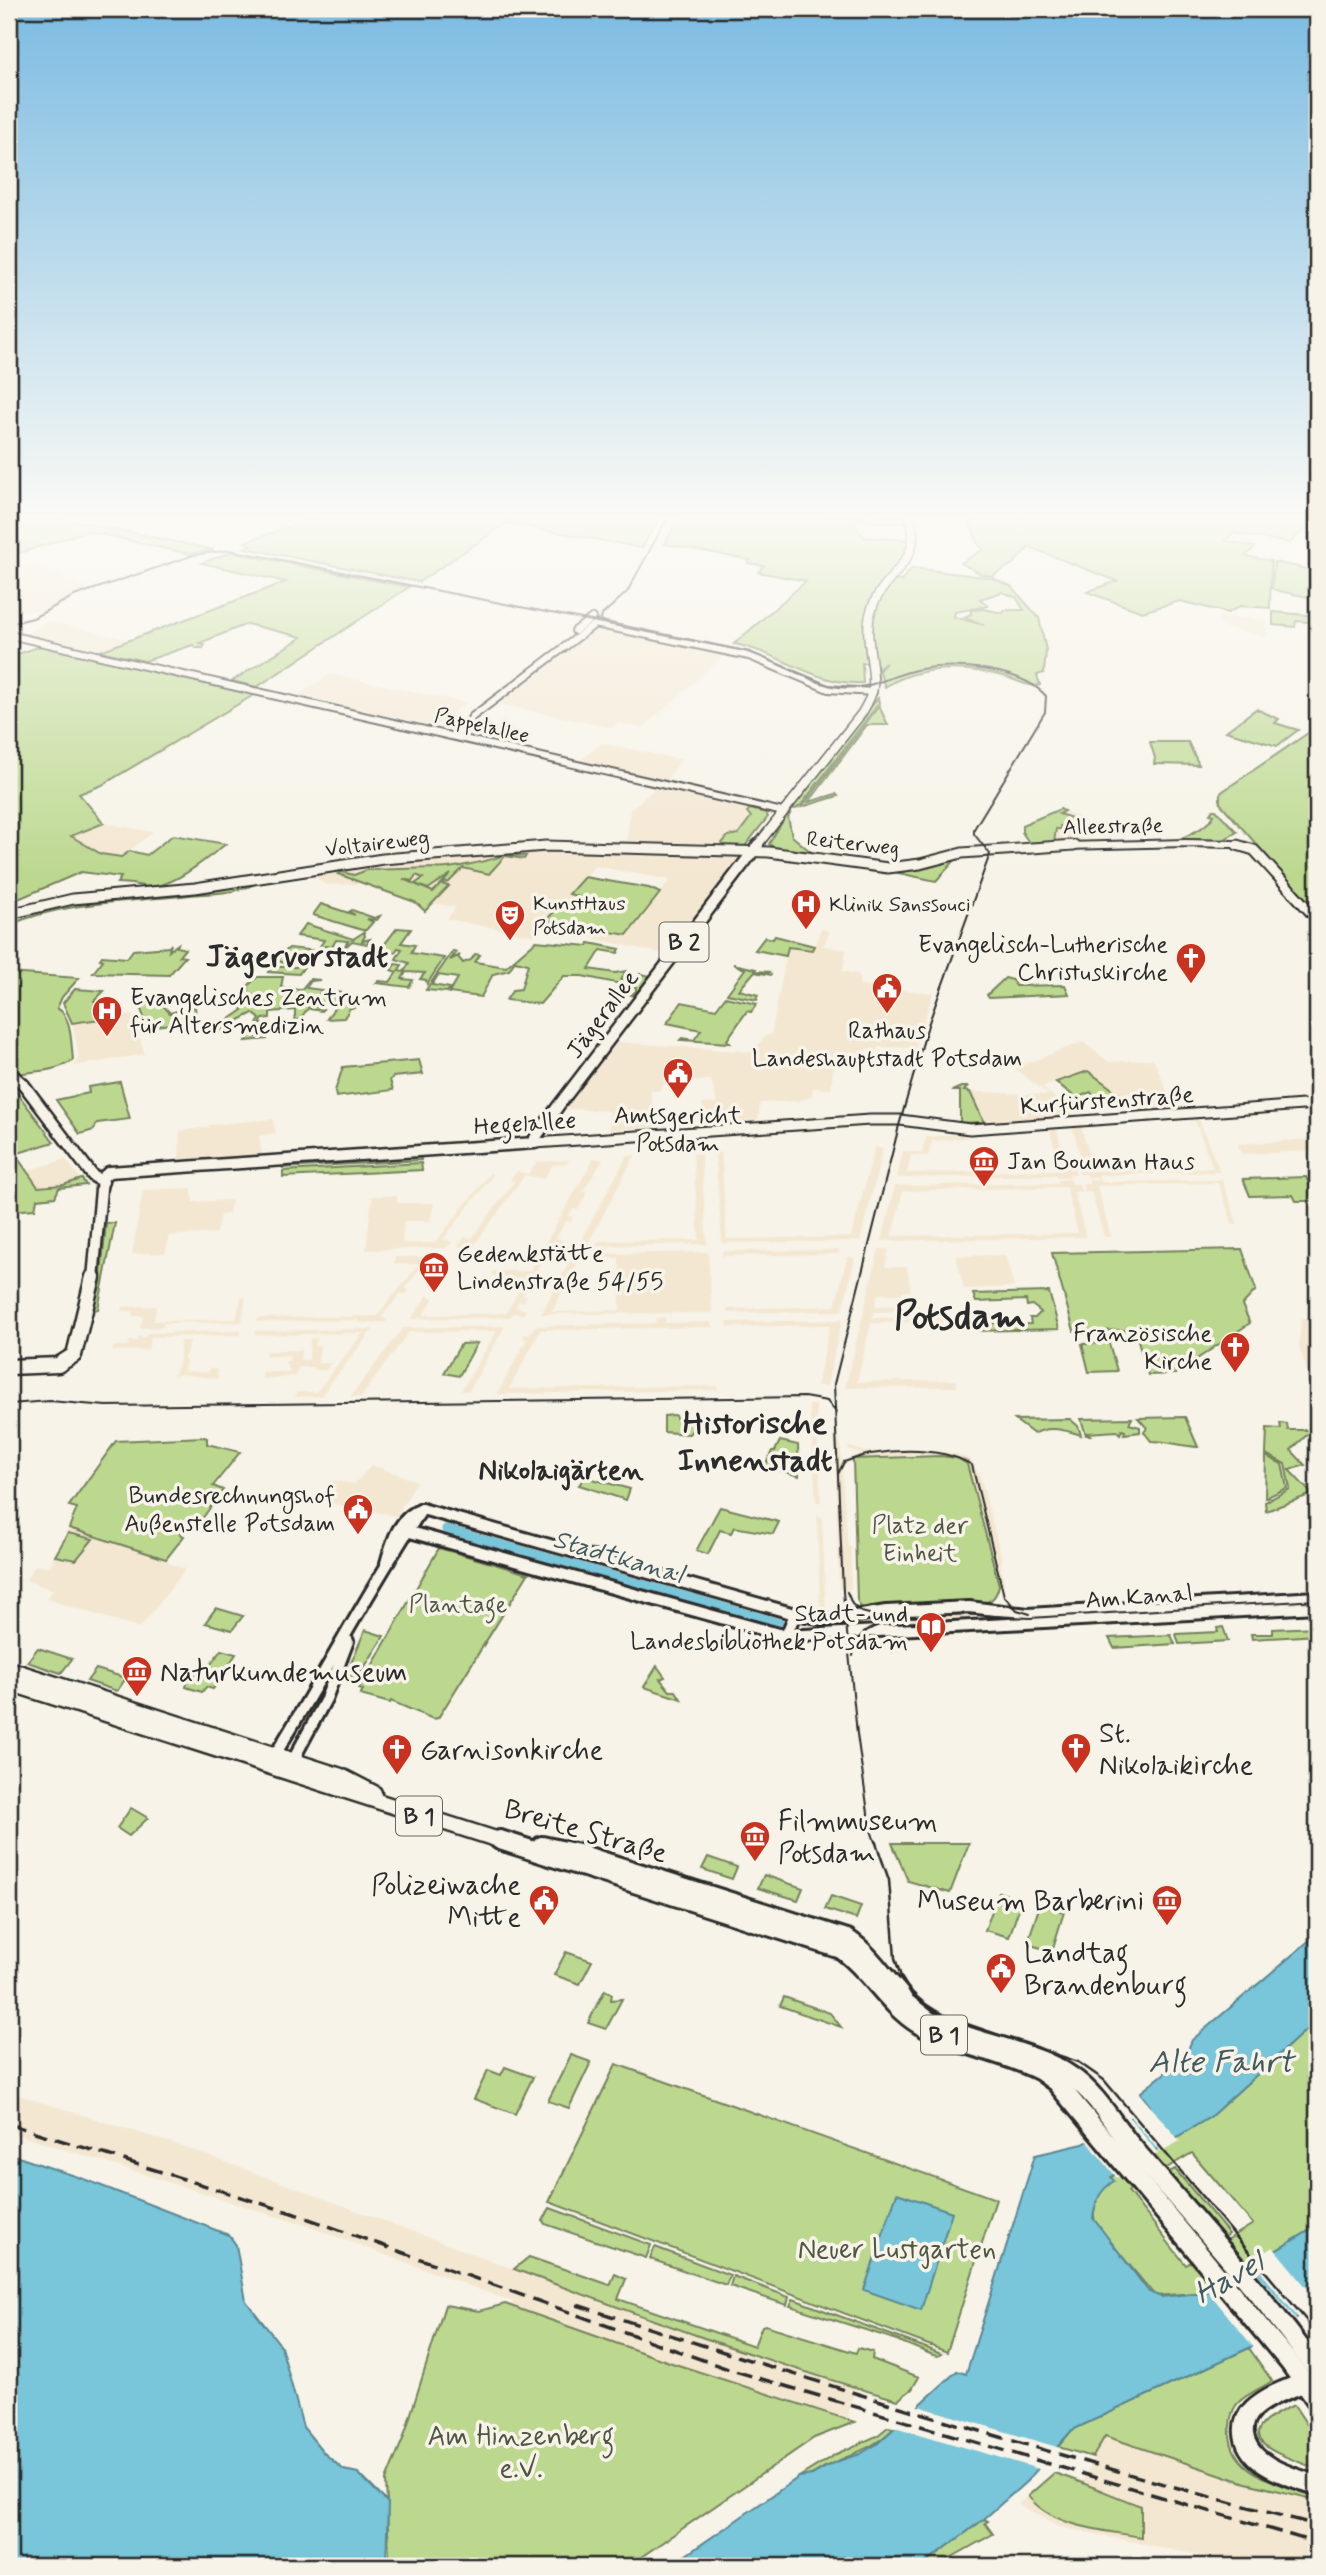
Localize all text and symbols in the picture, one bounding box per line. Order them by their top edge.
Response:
street label: Pappelallee [432,701,532,750]
street label: Alleestraße [1063,812,1163,842]
street label: Voltaireweg [324,824,431,865]
street label: Reiterweg [805,825,901,863]
hospital icon: Klinik Sanssouci [789,887,823,931]
place label: KunstHaus Potsdam [533,890,626,942]
place label: Klinik Sanssouci [829,891,971,919]
theatre icon: KunstHaus Potsdam [493,898,527,942]
road number: B 2 [660,923,708,962]
place label: Evangelisch-Lutherische Christuskirche [918,930,1168,989]
district label: Jägervorstadt [206,936,388,979]
church icon: Evangelisch-Lutherische Christuskirche [1174,941,1208,985]
street label: Jägerallee [560,964,647,1065]
public building icon: Rathaus Landeshauptstadt Potsdam [870,971,904,1015]
place label: Evangelisches Zentrum für Altersmedizin [130,983,387,1042]
hospital icon: Evangelisches Zentrum für Altersmedizin [90,994,124,1038]
place label: Rathaus Landeshauptstadt Potsdam [752,1016,1022,1075]
public building icon: Amtsgericht Potsdam [661,1056,695,1100]
street label: Kurfürstenstraße [1019,1080,1195,1123]
place label: Amtsgericht Potsdam [614,1101,742,1160]
street label: Hegelallee [473,1105,578,1147]
museum icon: Jan Bouman Haus [967,1144,1001,1188]
place label: Jan Bouman Haus [1007,1147,1195,1178]
place label: Gedenkstätte Lindenstraße 54/55 [457,1239,663,1298]
museum icon: Gedenkstätte Lindenstraße 54/55 [417,1250,451,1294]
district label: Potsdam [894,1293,1026,1342]
place label: Französische Kirche [1073,1319,1212,1378]
church icon: Französische Kirche [1218,1330,1252,1374]
district label: Historische Innenstadt [677,1403,833,1482]
district label: Nikolaigärten [479,1453,644,1491]
place label: Bundesrechnungshof Außenstelle Potsdam [124,1481,335,1540]
public building icon: Bundesrechnungshof Außenstelle Potsdam [341,1492,375,1536]
park label: Platz der Einheit [872,1511,969,1570]
water label: Stadtkanal [549,1523,689,1593]
street label: Am Kanal [1084,1578,1194,1617]
park label: Plantage [409,1590,507,1624]
place label: Stadt- und Landesbibliothek Potsdam [630,1599,908,1658]
library icon: Stadt- und Landesbibliothek Potsdam [914,1610,948,1654]
museum icon: Naturkundemuseum [120,1654,154,1698]
place label: Naturkundemuseum [160,1655,407,1692]
place label: St. Nikolaikirche [1099,1716,1253,1785]
church icon: St. Nikolaikirche [1059,1731,1093,1775]
church icon: Garnisonkirche [380,1732,414,1776]
place label: Garnisonkirche [420,1733,603,1770]
street label: Breite Straße [499,1791,671,1873]
road number: B 1 [396,1797,442,1836]
place label: Filmmuseum Potsdam [778,1804,938,1873]
museum icon: Filmmuseum Potsdam [738,1819,772,1863]
place label: Polizeiwache Mitte [371,1868,521,1937]
public building icon: Polizeiwache Mitte [527,1883,561,1927]
museum icon: Museum Barberini [1150,1883,1184,1927]
place label: Museum Barberini [917,1884,1144,1921]
place label: Landtag Brandenburg [1024,1936,1187,2008]
public building icon: Landtag Brandenburg [984,1951,1018,1995]
road number: B 1 [921,2016,967,2054]
water label: Alte Fahrt [1149,2042,1297,2084]
park label: Neuer Lustgarten [798,2232,996,2269]
water label: Havel [1187,2240,1275,2315]
park label: Am Hinzenberg e.V. [428,2419,614,2488]

